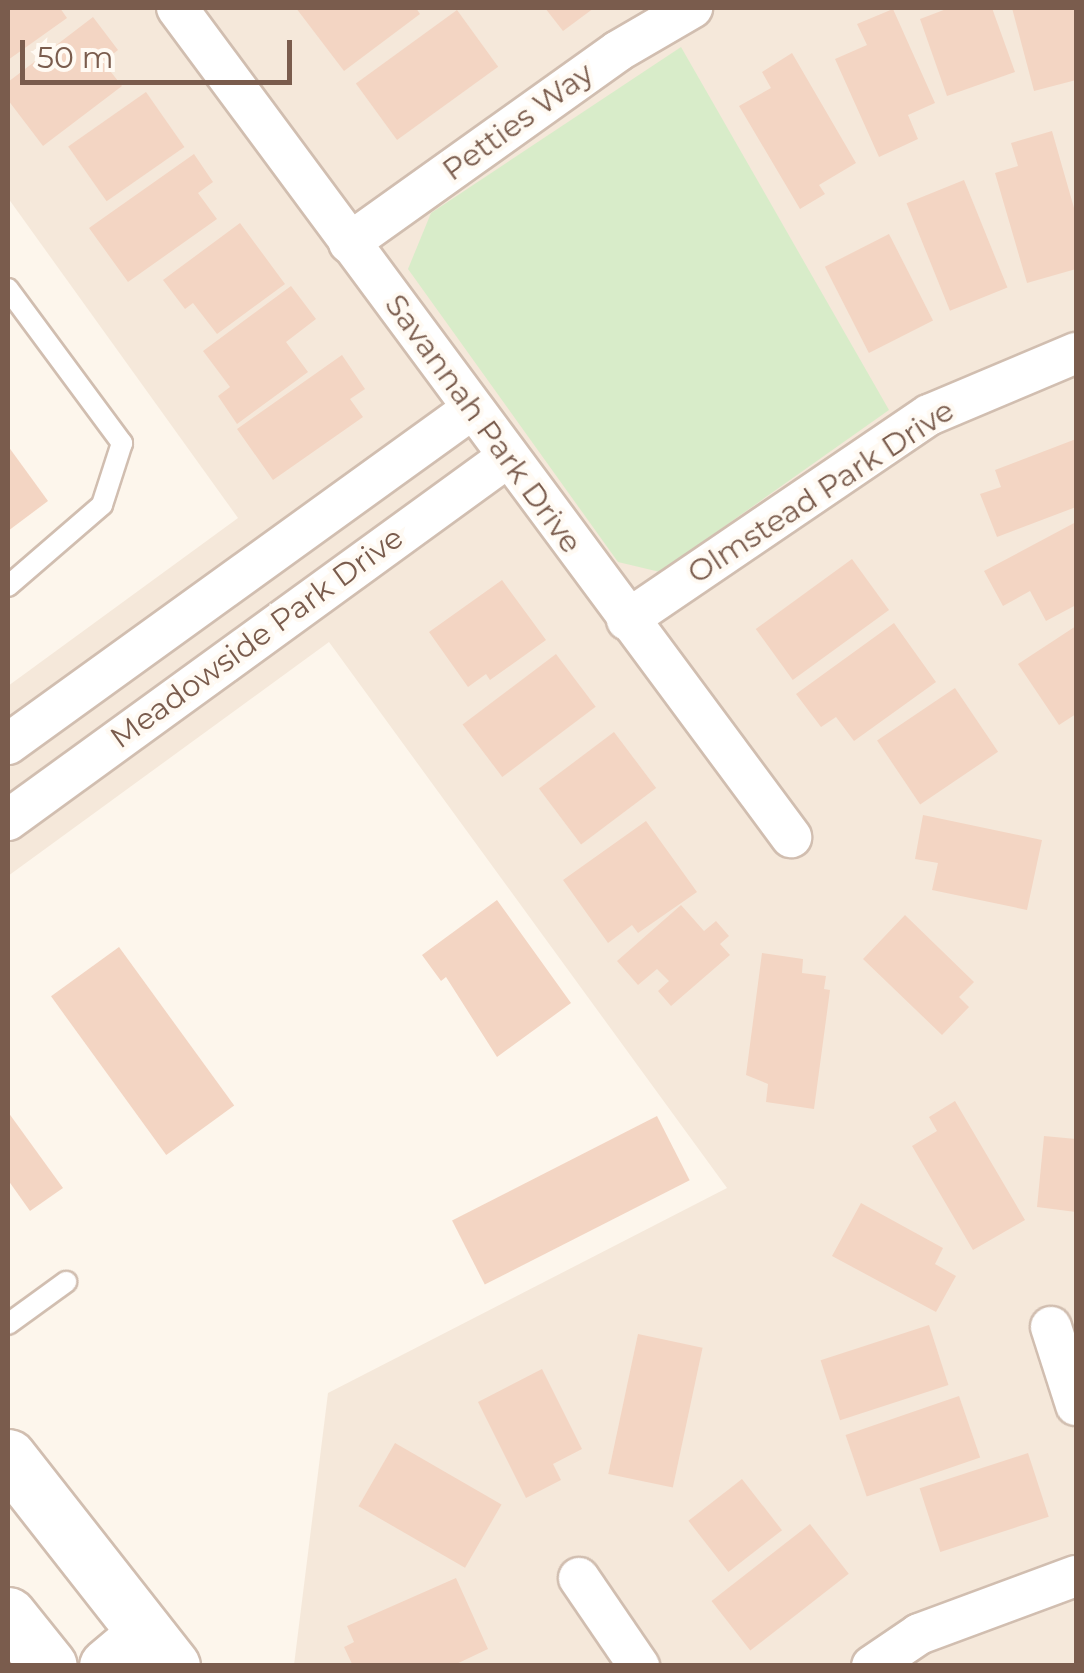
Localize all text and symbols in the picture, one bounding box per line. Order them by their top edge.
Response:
scale bar [25,20,298,82]
text: 50 m [37,39,114,76]
street label: Petties Way [436,55,600,189]
street label: Savannah Park Drive [377,288,589,560]
street label: Olmstead Park Drive [681,393,961,591]
street label: Meadowside Park Drive [104,520,410,756]

